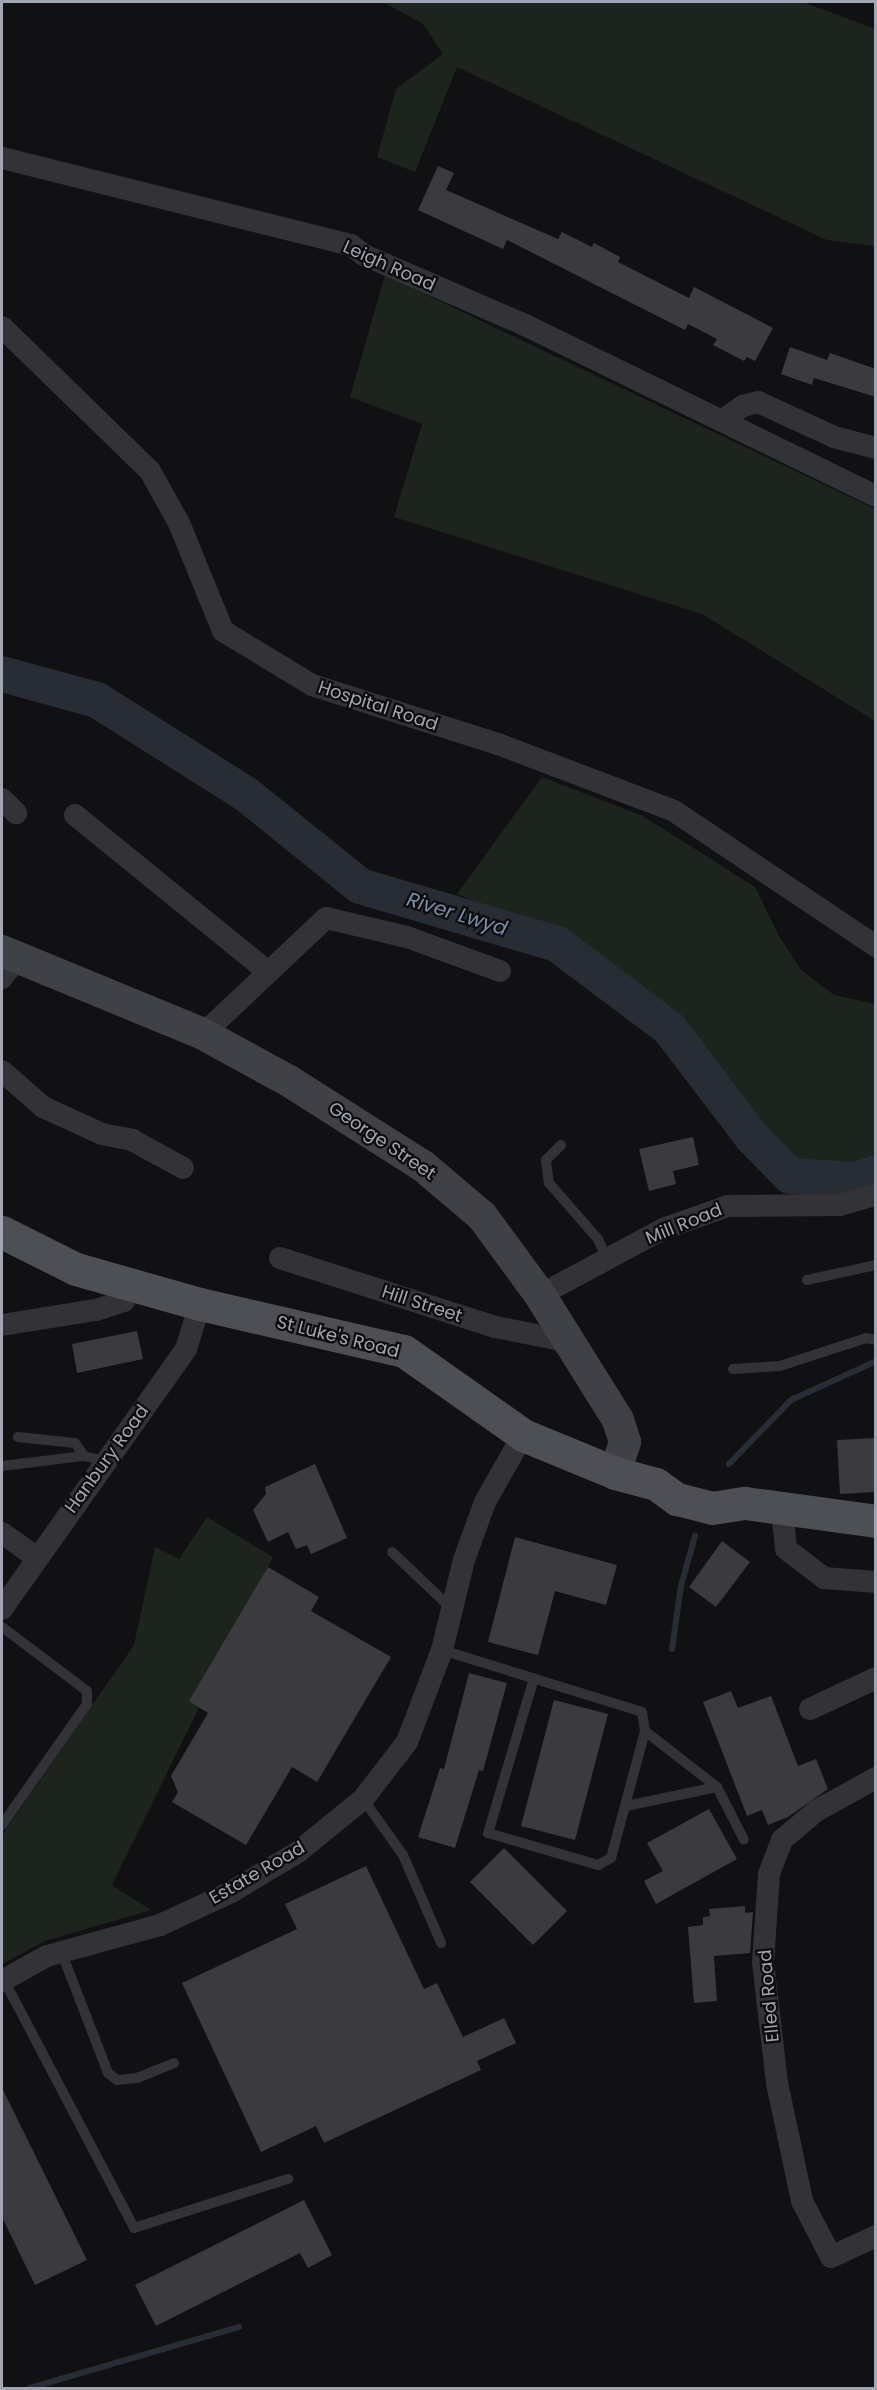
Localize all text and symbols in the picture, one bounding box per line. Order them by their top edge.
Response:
street label: Leigh Road [340,236,438,296]
street label: Hospital Road [315,676,441,736]
water label: River Lwyd [404,887,510,941]
street label: George Street [324,1097,440,1185]
street label: Mill Road [643,1199,725,1249]
street label: Hill Street [379,1281,465,1327]
street label: St Luke's Road [274,1311,402,1363]
street label: Hanbury Road [61,1401,153,1517]
street label: Estate Road [205,1837,309,1909]
street label: Elled Road [754,1949,784,2043]

